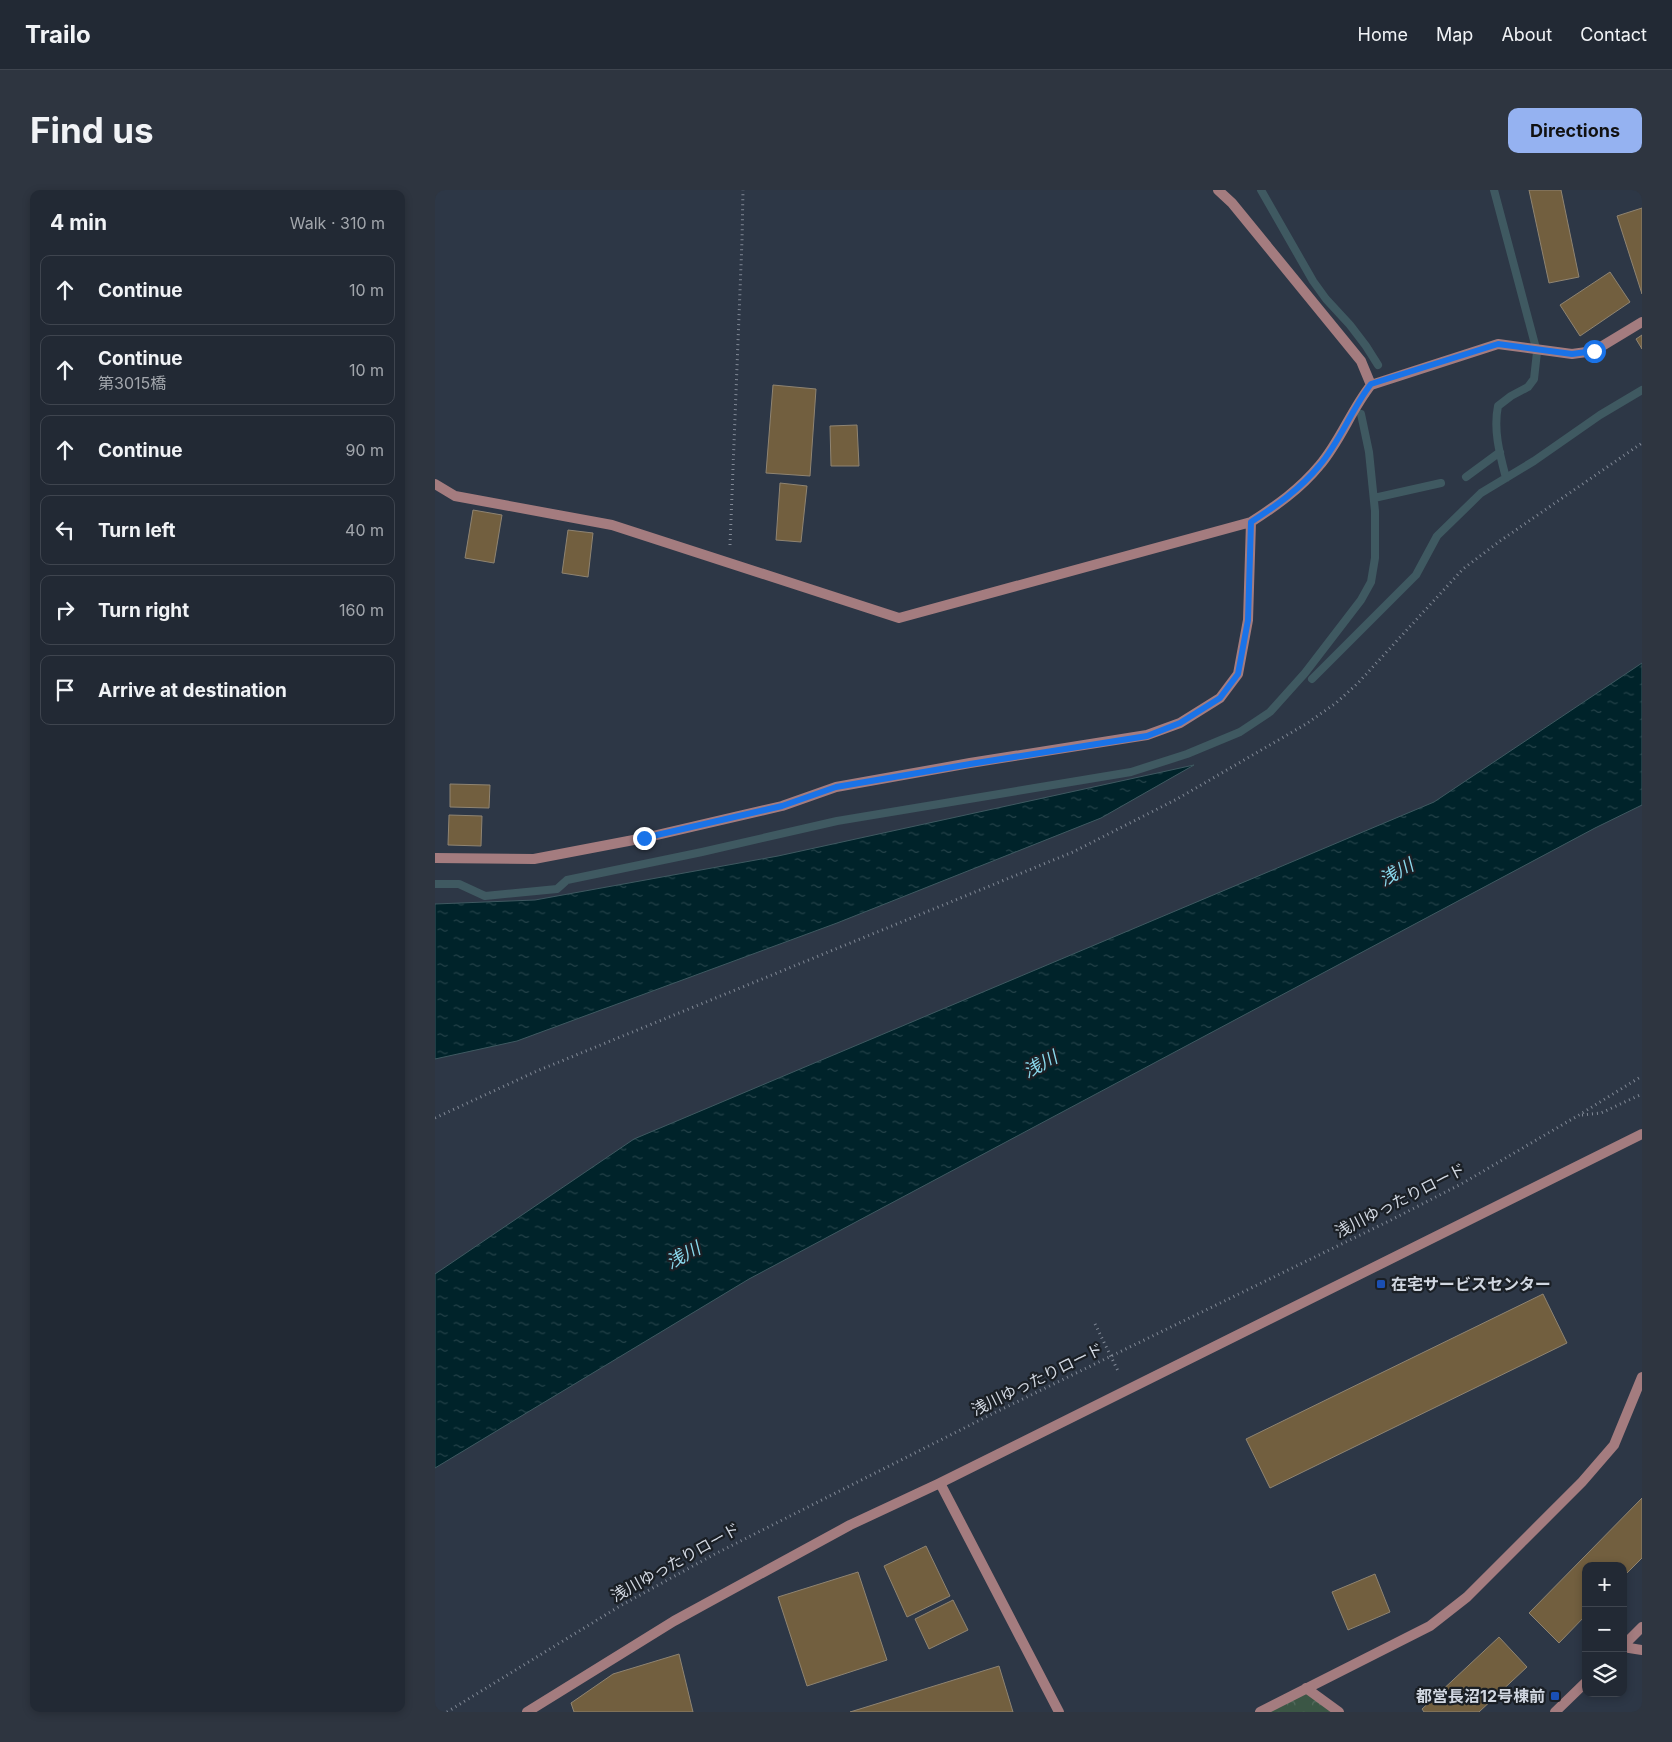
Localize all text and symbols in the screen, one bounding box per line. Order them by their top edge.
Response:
text: Trailo [25,20,91,49]
text: Home [1358,24,1408,45]
text: Map [1436,24,1473,45]
text: About [1501,24,1552,45]
text: Contact [1580,24,1647,45]
button: Directions [1508,108,1642,153]
text: Find us [30,109,154,151]
text: 4 min [50,210,107,235]
text: Walk · 310 m [290,213,385,233]
icon: ahead [51,276,79,304]
text: Continue [98,279,183,302]
text: 10 m [349,280,384,300]
route start [1583,340,1606,363]
text: Continue [98,347,183,370]
icon: ahead [51,356,79,384]
text: 10 m [349,360,384,380]
text: 第3015橋 [98,373,166,393]
icon: ahead [51,436,79,464]
text: Continue [98,439,183,462]
text: 90 m [345,440,384,460]
icon: left [51,516,79,544]
text: Turn left [98,519,176,542]
text: 40 m [345,520,384,540]
icon: right [51,596,79,624]
text: Turn right [98,599,189,622]
text: 160 m [339,600,384,620]
icon: arrive [51,676,79,704]
text: Arrive at destination [98,679,287,702]
route end [633,827,656,850]
water label: 浅川 [1375,853,1419,890]
water label: 浅川 [1019,1045,1063,1082]
street label: 浅川ゆったりロード [1331,1158,1469,1242]
water label: 浅川 [662,1236,706,1273]
place label: 在宅サービスセンター [1391,1274,1551,1294]
marker: 在宅サービスセンター [1375,1278,1387,1290]
street label: 浅川ゆったりロード [968,1338,1106,1420]
street label: 浅川ゆったりロード [607,1518,743,1606]
map controls [1582,1562,1627,1697]
button: + [1582,1562,1627,1607]
button: − [1582,1607,1627,1652]
button: layers [1582,1652,1627,1697]
place label: 都営長沼12号棟前 [1416,1686,1545,1706]
marker: 都営長沼12号棟前 [1549,1690,1561,1702]

